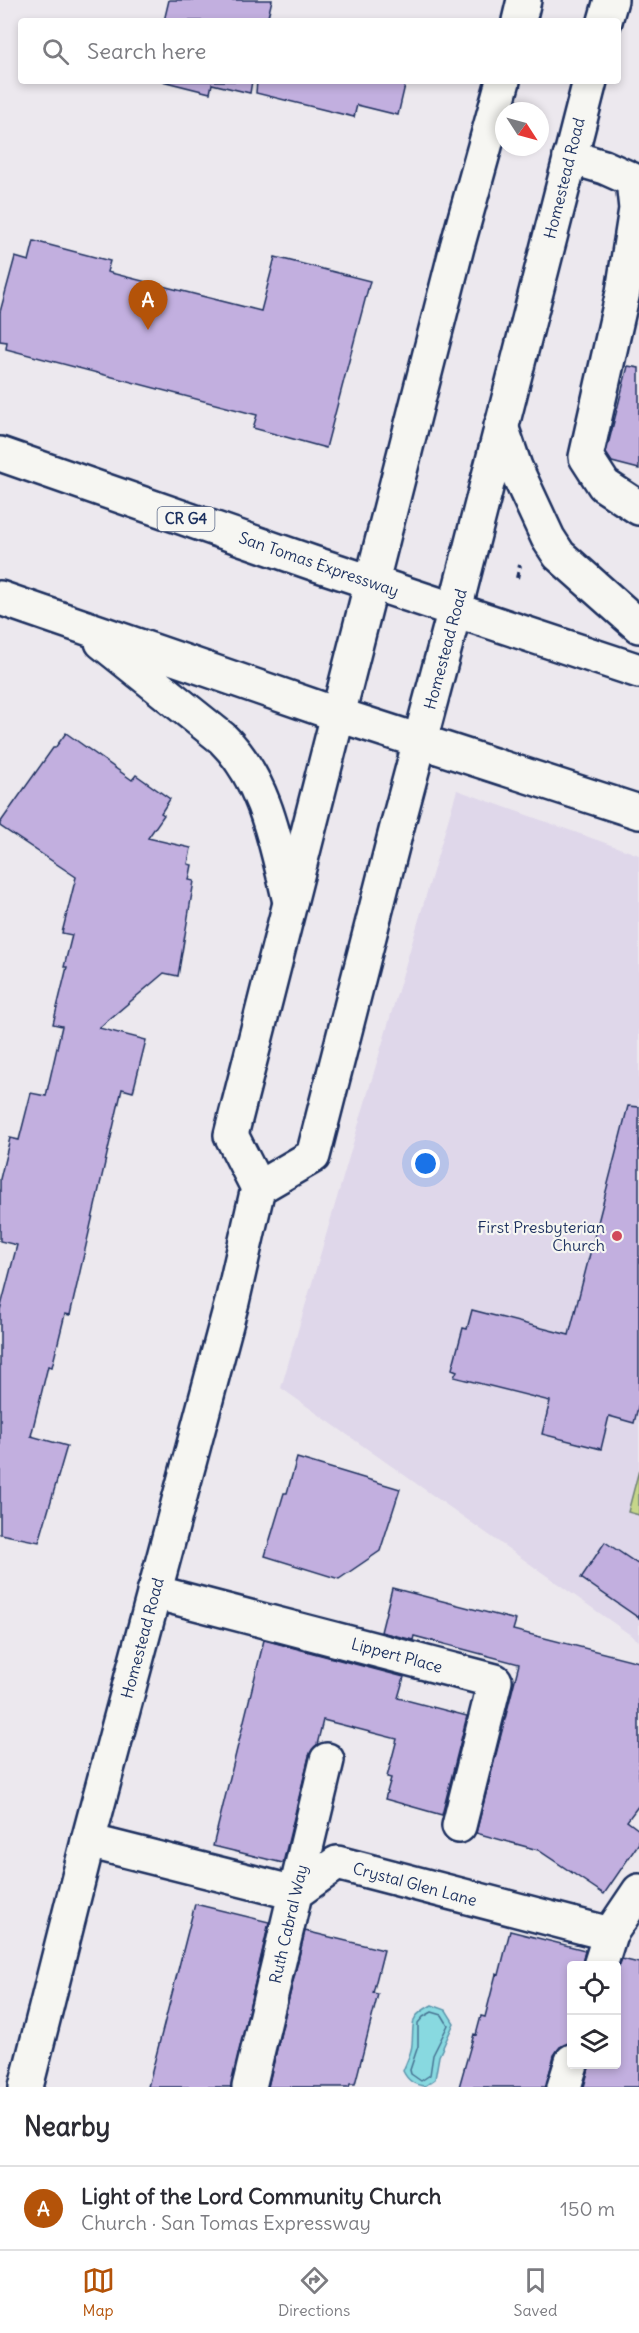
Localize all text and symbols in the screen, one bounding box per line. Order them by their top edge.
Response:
search box [18,18,621,84]
icon: search [39,35,72,68]
text: Search here [87,37,206,65]
north arrow [495,102,549,156]
street label: Homestead Road [539,115,589,241]
pin: A [128,280,168,330]
road number: CR G4 [158,507,214,531]
street label: San Tomas Expressway [236,527,402,601]
street label: Homestead Road [419,586,471,712]
your location [411,1149,440,1178]
place label: First Presbyterian Church [478,1217,605,1255]
marker: First Presbyterian Church [610,1229,624,1243]
street label: Homestead Road [116,1575,168,1701]
street label: Lippert Place [349,1633,445,1677]
street label: Crystal Glen Lane [351,1858,479,1910]
street label: Ruth Cabral Way [265,1863,311,1985]
map controls [567,1961,621,2069]
button: locate [567,1961,621,2015]
button: layers [567,2015,621,2069]
text: Nearby [24,2110,110,2143]
text: Light of the Lord Community Church [81,2182,442,2210]
text: A [37,2196,50,2221]
text: 150 m [560,2196,615,2221]
text: Church · San Tomas Expressway [81,2210,371,2235]
tab: Map [82,2264,115,2320]
tab: Directions [278,2264,350,2320]
tab: Saved [514,2264,557,2320]

